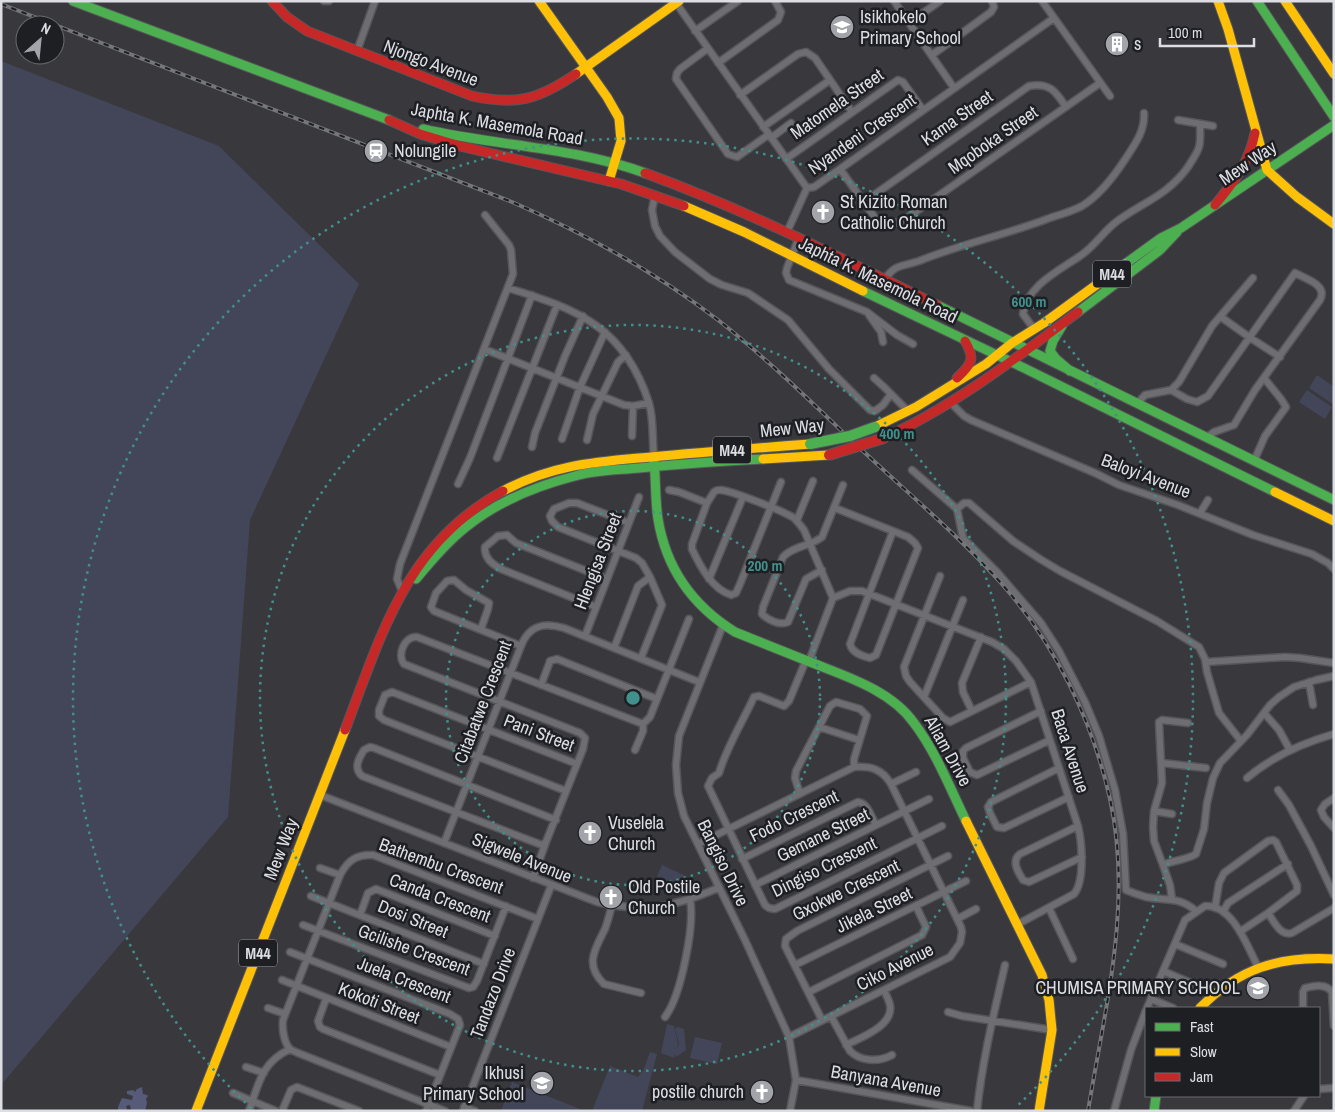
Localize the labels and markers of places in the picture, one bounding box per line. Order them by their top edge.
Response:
place label: Isikhokelo Primary School [860,4,961,50]
school or university icon: Isikhokelo Primary School [829,14,855,40]
building icon: s [1104,31,1130,57]
place label: s [1134,31,1141,56]
station icon: Nolungile [363,138,389,164]
place label: Nolungile [394,138,456,163]
place label: St Kizito Roman Catholic Church [840,189,947,235]
church icon: St Kizito Roman Catholic Church [810,199,836,225]
centre of rings [624,689,642,707]
place label: Vuselela Church [608,810,664,856]
church icon: Vuselela Church [577,820,603,846]
place label: Old Postile Church [628,874,700,920]
church icon: Old Postile Church [598,884,624,910]
place label: CHUMISA PRIMARY SCHOOL [1035,975,1240,1000]
school or university icon: CHUMISA PRIMARY SCHOOL [1245,975,1271,1001]
place label: Ikhusi Primary School [423,1060,524,1106]
school or university icon: Ikhusi Primary School [529,1070,555,1096]
place label: postile church [652,1079,744,1104]
church icon: postile church [749,1079,775,1105]

